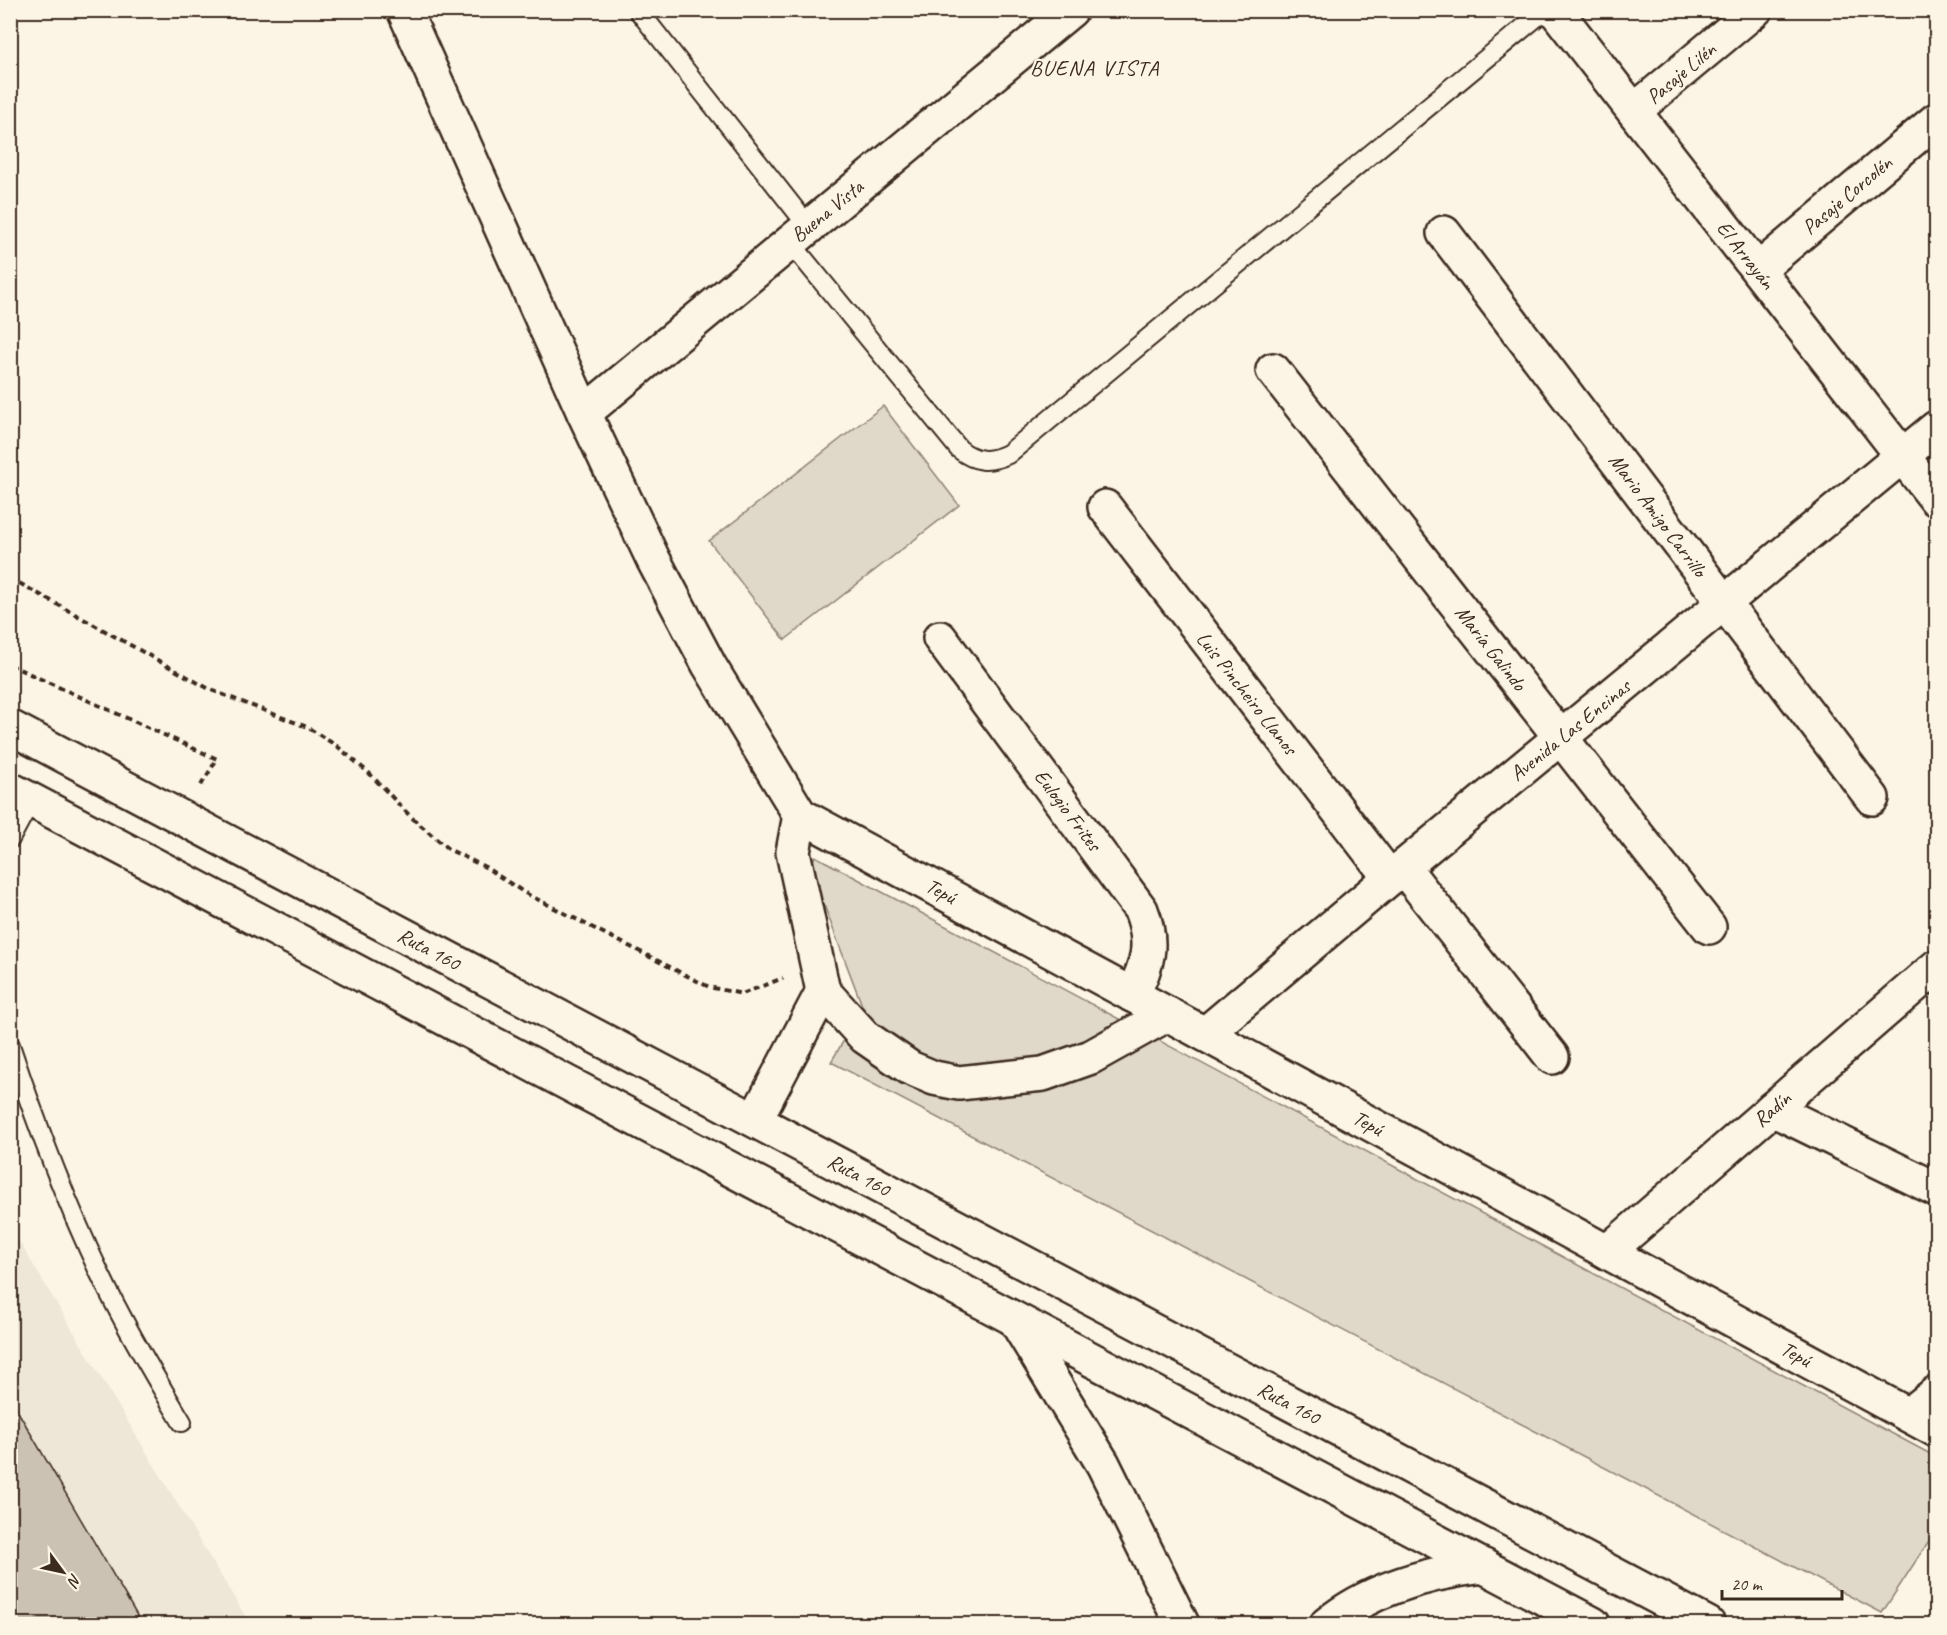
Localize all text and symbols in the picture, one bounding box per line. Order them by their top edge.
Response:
street label: Pasaje Lilén [1641,36,1721,110]
district label: BUENA VISTA [1030,54,1160,82]
street label: Pasaje Corcolén [1797,150,1898,240]
street label: Buena Vista [786,173,870,248]
street label: El Arrayán [1711,215,1781,295]
street label: Mario Amigo Carrillo [1603,448,1714,584]
street label: María Galindo [1450,600,1533,697]
street label: Luis Pincheiro Llanos [1191,626,1304,761]
street label: Avenida Las Encinas [1505,672,1637,787]
street label: Eulogio Frites [1029,764,1108,858]
street label: Tepú [922,872,962,911]
street label: Ruta 160 [393,922,466,977]
street label: Radín [1748,1085,1797,1133]
street label: Tepú [1349,1104,1389,1143]
street label: Ruta 160 [823,1148,896,1203]
street label: Tepú [1777,1335,1817,1374]
street label: Ruta 160 [1253,1376,1326,1431]
north arrow [33,1542,93,1602]
scale bar [1722,1563,1842,1601]
text: N [62,1570,86,1592]
text: 20 m [1731,1573,1764,1595]

